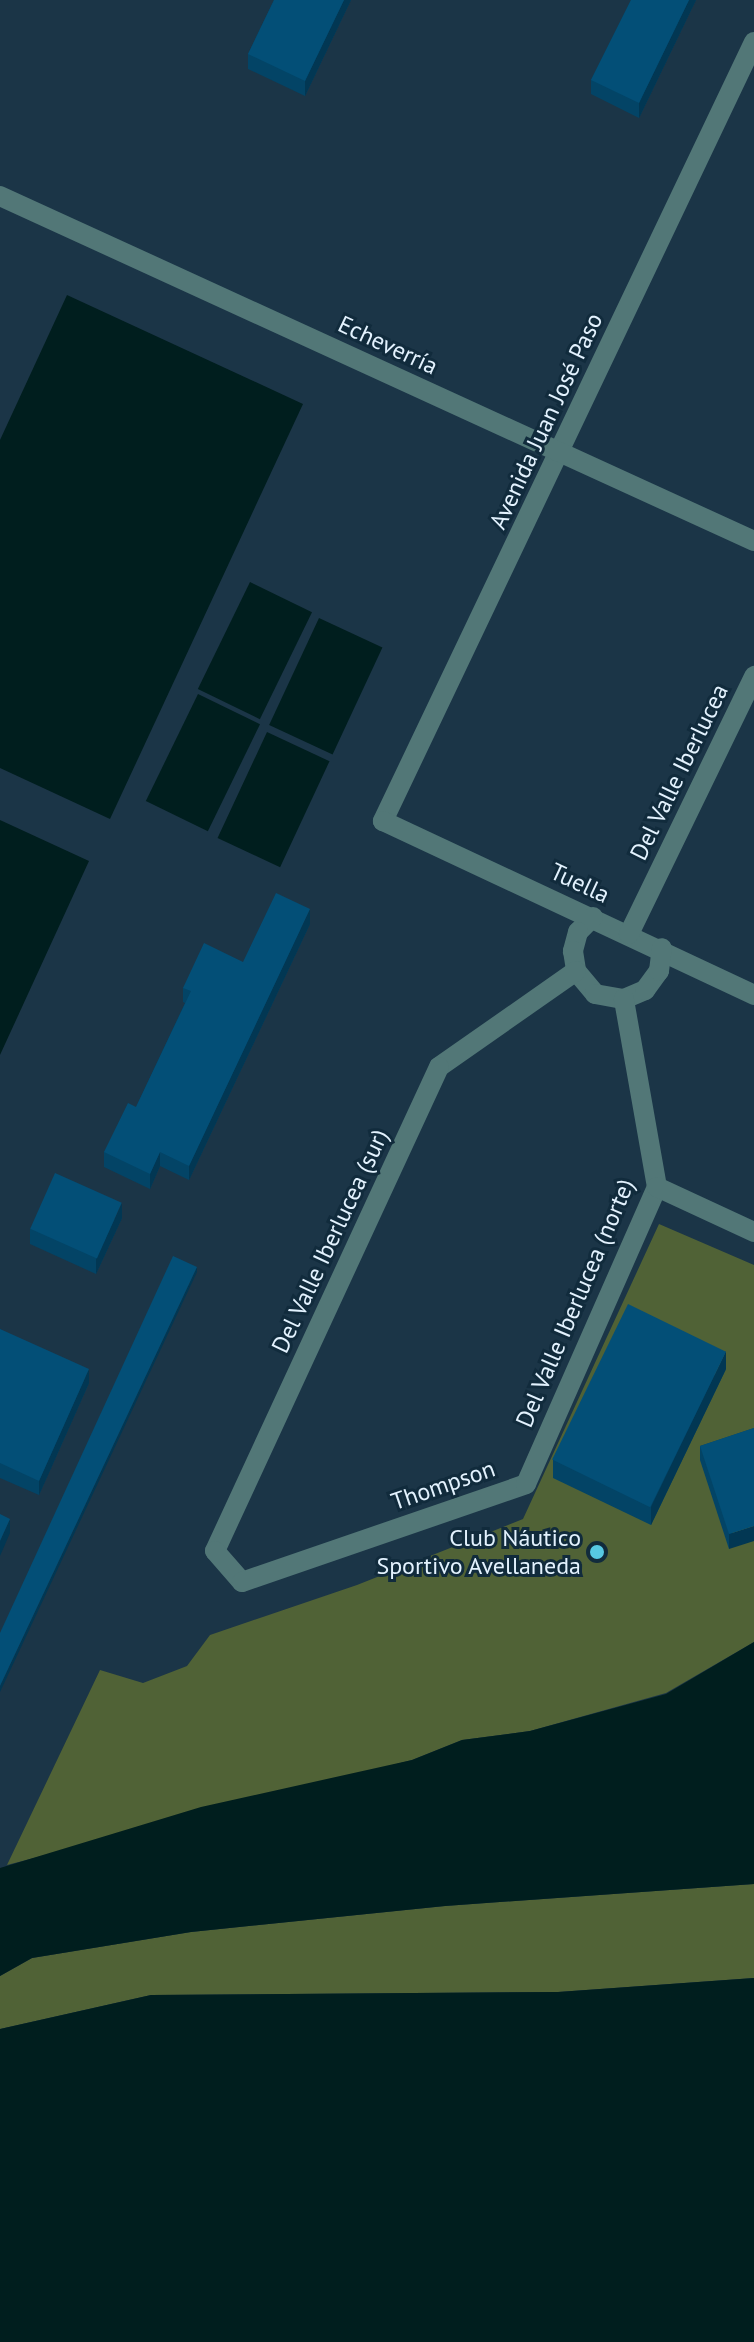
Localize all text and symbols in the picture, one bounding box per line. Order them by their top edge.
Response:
street label: Avenida Juan José Paso [483,308,609,534]
street label: Echeverría [334,309,442,381]
street label: Del Valle Iberlucea [624,679,734,865]
street label: Tuella [546,857,614,909]
street label: Del Valle Iberlucea (sur) [265,1124,395,1358]
street label: Del Valle Iberlucea (norte) [509,1174,641,1432]
street label: Thompson [387,1454,499,1516]
place label: Club Náutico Sportivo Avellaneda [376,1524,581,1580]
marker: Club Náutico Sportivo Avellaneda [588,1543,606,1561]

